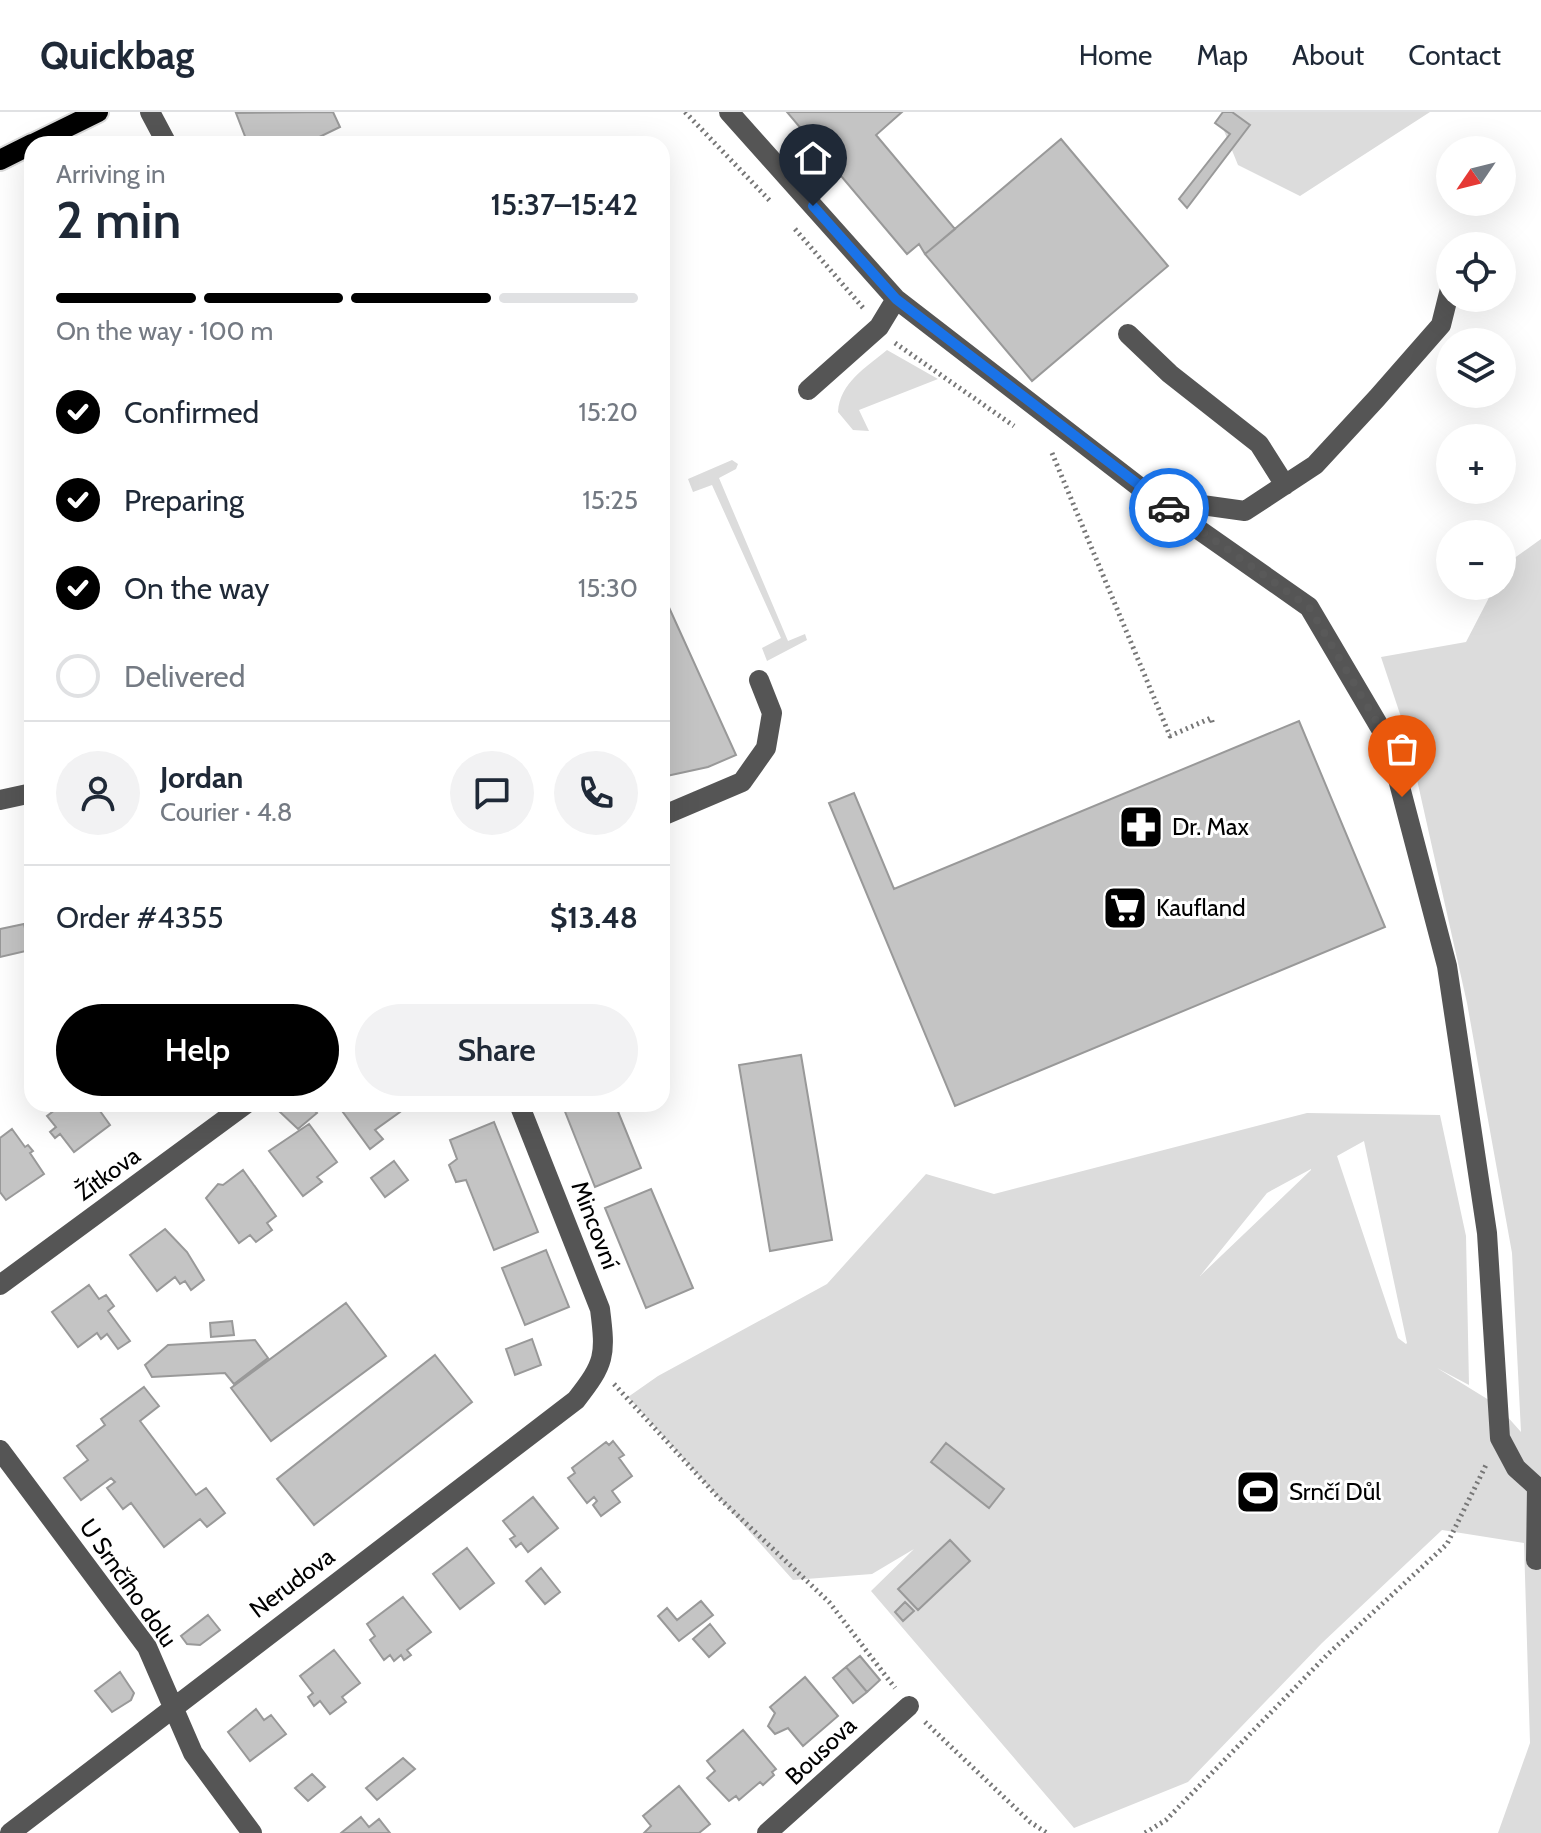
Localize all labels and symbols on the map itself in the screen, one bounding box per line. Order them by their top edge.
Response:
pin [779,124,847,206]
north arrow [1436,136,1516,216]
courier [1129,468,1209,548]
pin [1368,715,1436,797]
pharmacy icon: Dr. Max [1117,803,1165,851]
place label: Dr. Max [1172,812,1249,841]
supermarket icon: Kaufland [1101,884,1149,932]
place label: Kaufland [1156,893,1246,922]
street label: Žítkova [70,1140,146,1207]
street label: Mincovní [565,1177,625,1273]
sports icon: Srnčí Důl [1234,1468,1282,1516]
place label: Srnčí Důl [1289,1477,1381,1506]
street label: U Srnčího dolu [74,1513,183,1652]
street label: Nerudova [244,1541,340,1624]
street label: Bousova [779,1710,862,1791]

